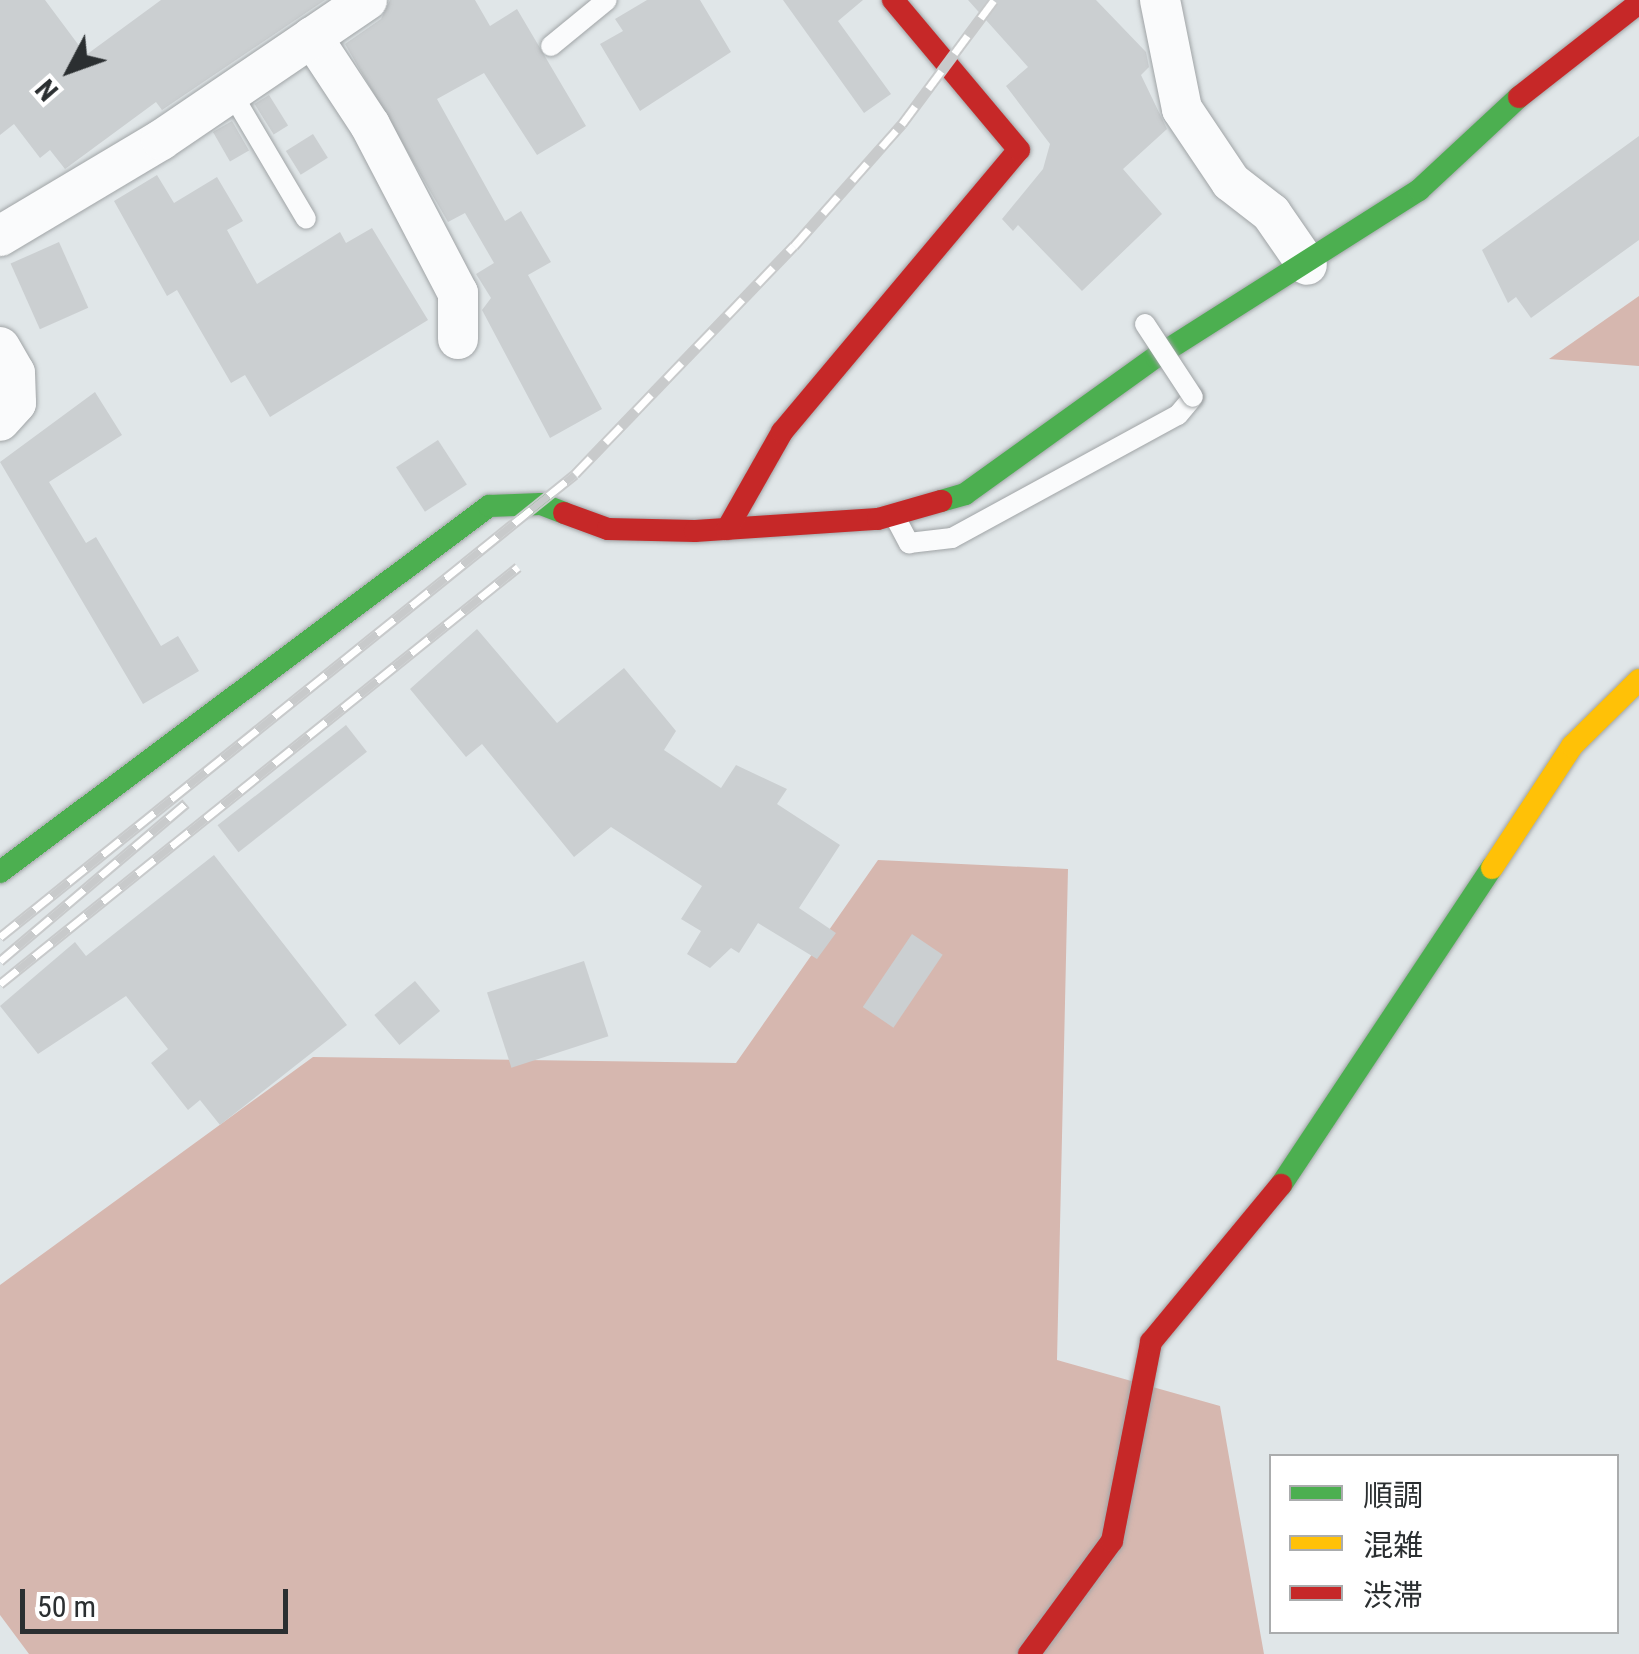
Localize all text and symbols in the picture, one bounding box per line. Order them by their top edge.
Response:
north arrow [20,20,120,120]
text: N [29,73,65,107]
legend [1269,1454,1619,1634]
text: 順調 [1363,1478,1423,1513]
text: 混雑 [1363,1528,1423,1563]
scale bar [25,1569,292,1631]
text: 渋滞 [1363,1578,1423,1613]
text: 50 m [37,1589,96,1624]

